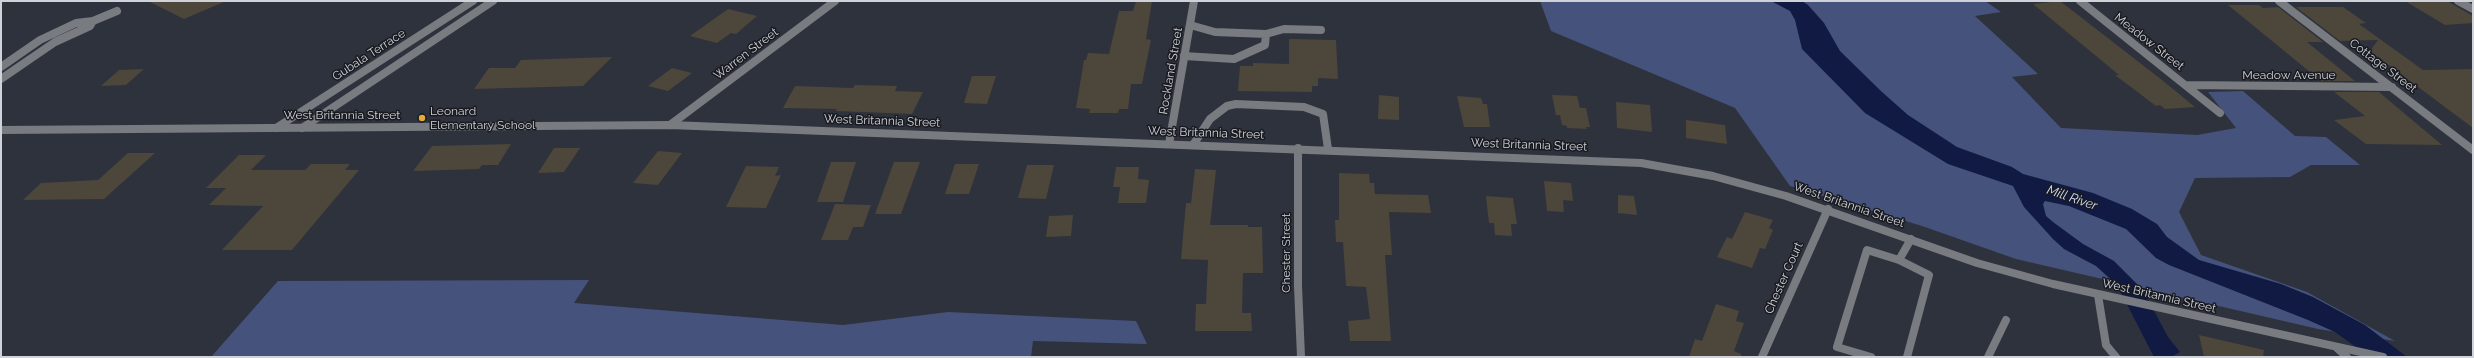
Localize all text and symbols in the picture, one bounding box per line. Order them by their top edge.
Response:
street label: Meadow Street [2111,10,2187,74]
street label: Warren Street [711,25,781,83]
street label: Gubala Terrace [330,26,408,84]
street label: Rockland Street [1156,26,1186,116]
street label: Cottage Street [2346,36,2420,96]
street label: Meadow Avenue [2242,68,2336,82]
place label: Leonard Elementary School [430,104,535,132]
street label: West Britannia Street [284,108,400,122]
street label: West Britannia Street [824,112,940,130]
marker: Leonard Elementary School [417,113,427,123]
street label: West Britannia Street [1148,124,1264,142]
street label: West Britannia Street [1471,136,1587,154]
street label: West Britannia Street [1792,179,1906,231]
water label: Mill River [2045,182,2099,214]
street label: Chester Street [1279,213,1293,293]
street label: Chester Court [1762,240,1806,316]
street label: West Britannia Street [2101,276,2217,316]

